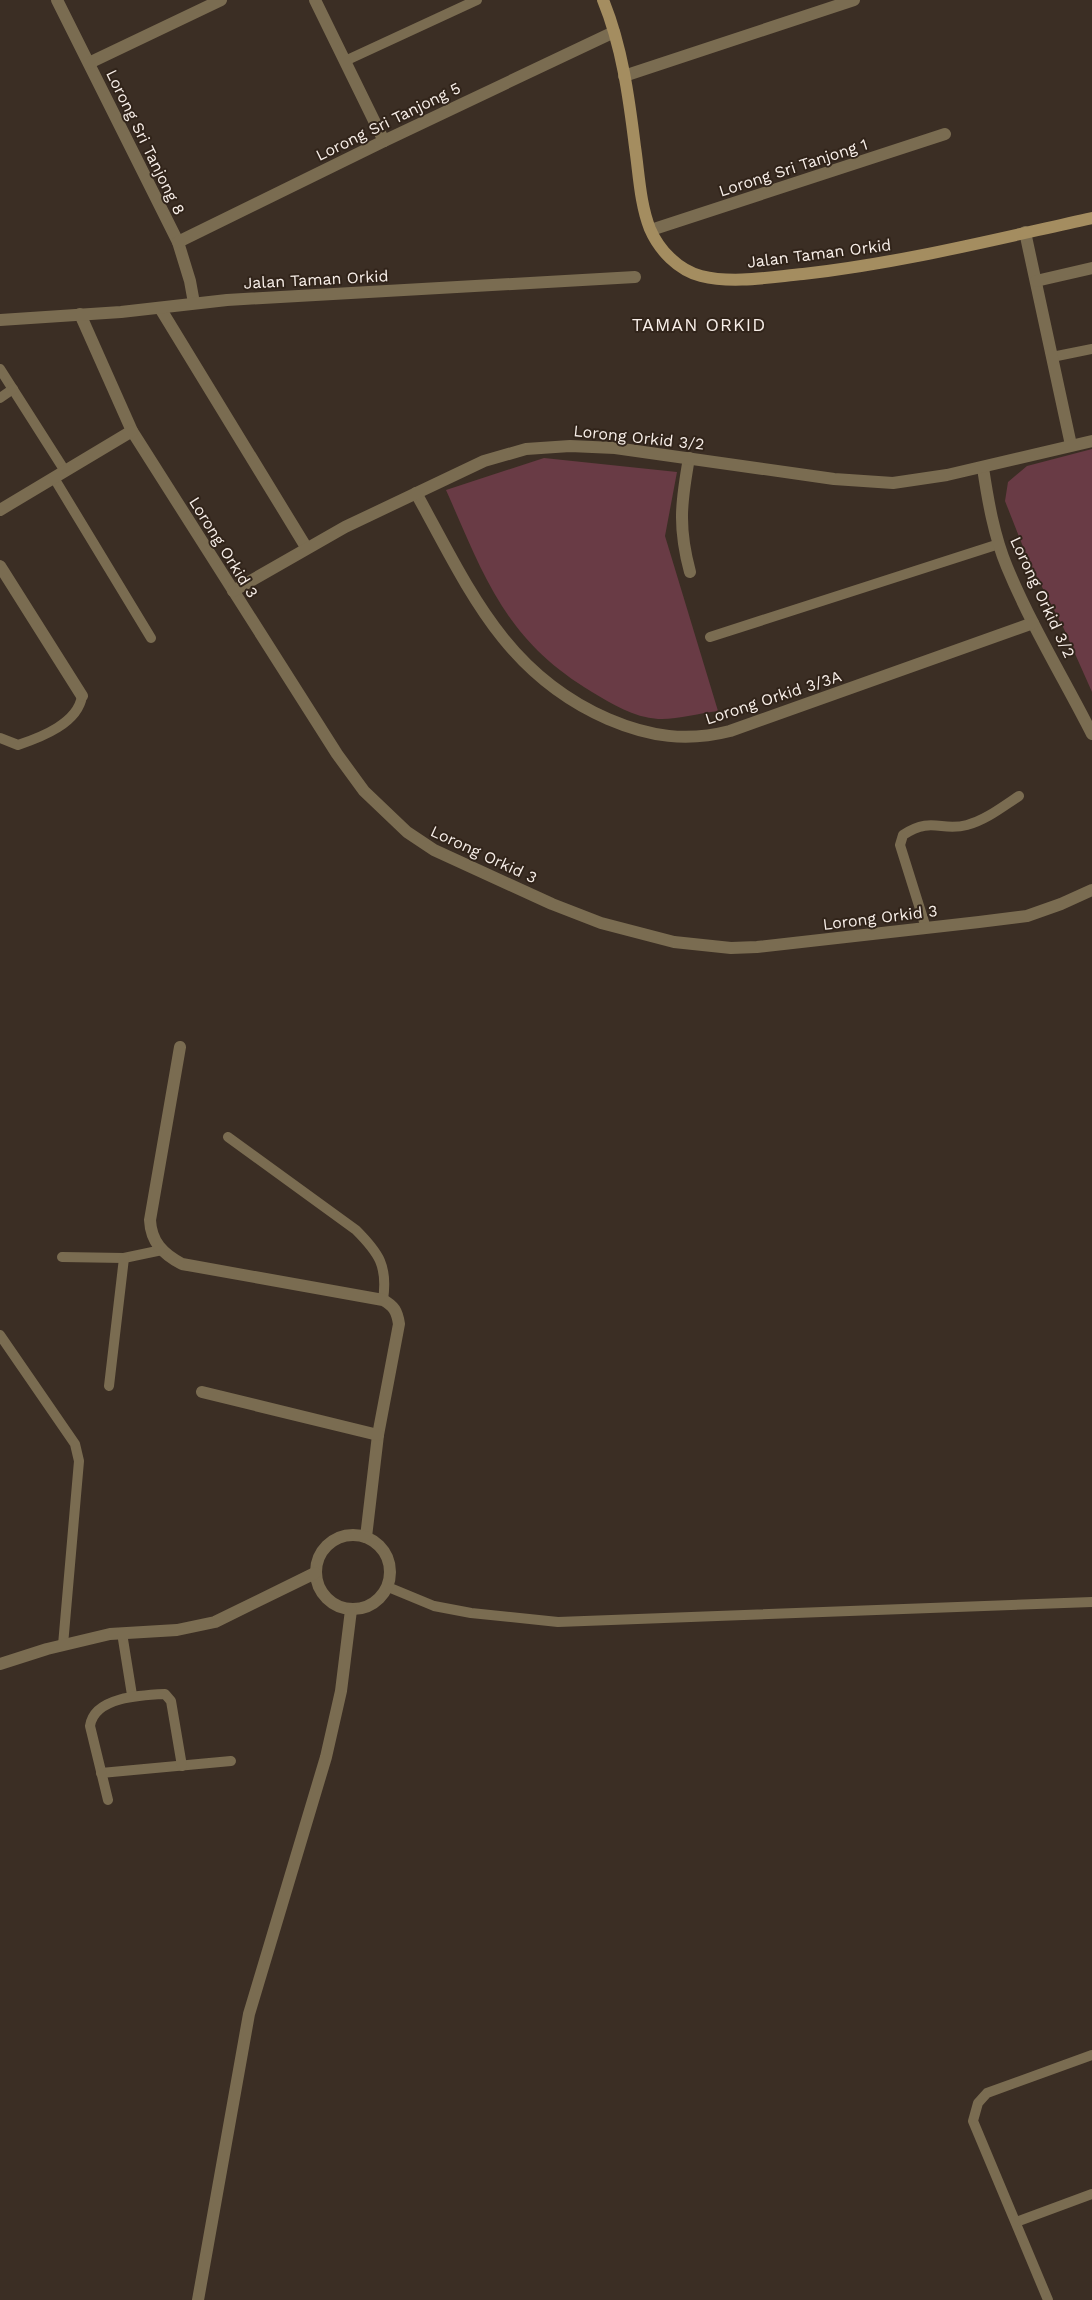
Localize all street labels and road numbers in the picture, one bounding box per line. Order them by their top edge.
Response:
street label: Lorong Sri Tanjong 8 [102,66,189,218]
street label: Lorong Sri Tanjong 5 [313,78,464,165]
street label: Lorong Sri Tanjong 1 [716,134,870,201]
street label: Jalan Taman Orkid [746,235,892,272]
street label: Jalan Taman Orkid [243,266,389,293]
street label: Lorong Orkid 3/2 [573,421,705,454]
street label: Lorong Orkid 3 [185,493,262,601]
street label: Lorong Orkid 3/2 [1006,534,1079,661]
street label: Lorong Orkid 3/3A [703,666,844,728]
street label: Lorong Orkid 3 [428,821,540,887]
street label: Lorong Orkid 3 [822,901,938,934]

